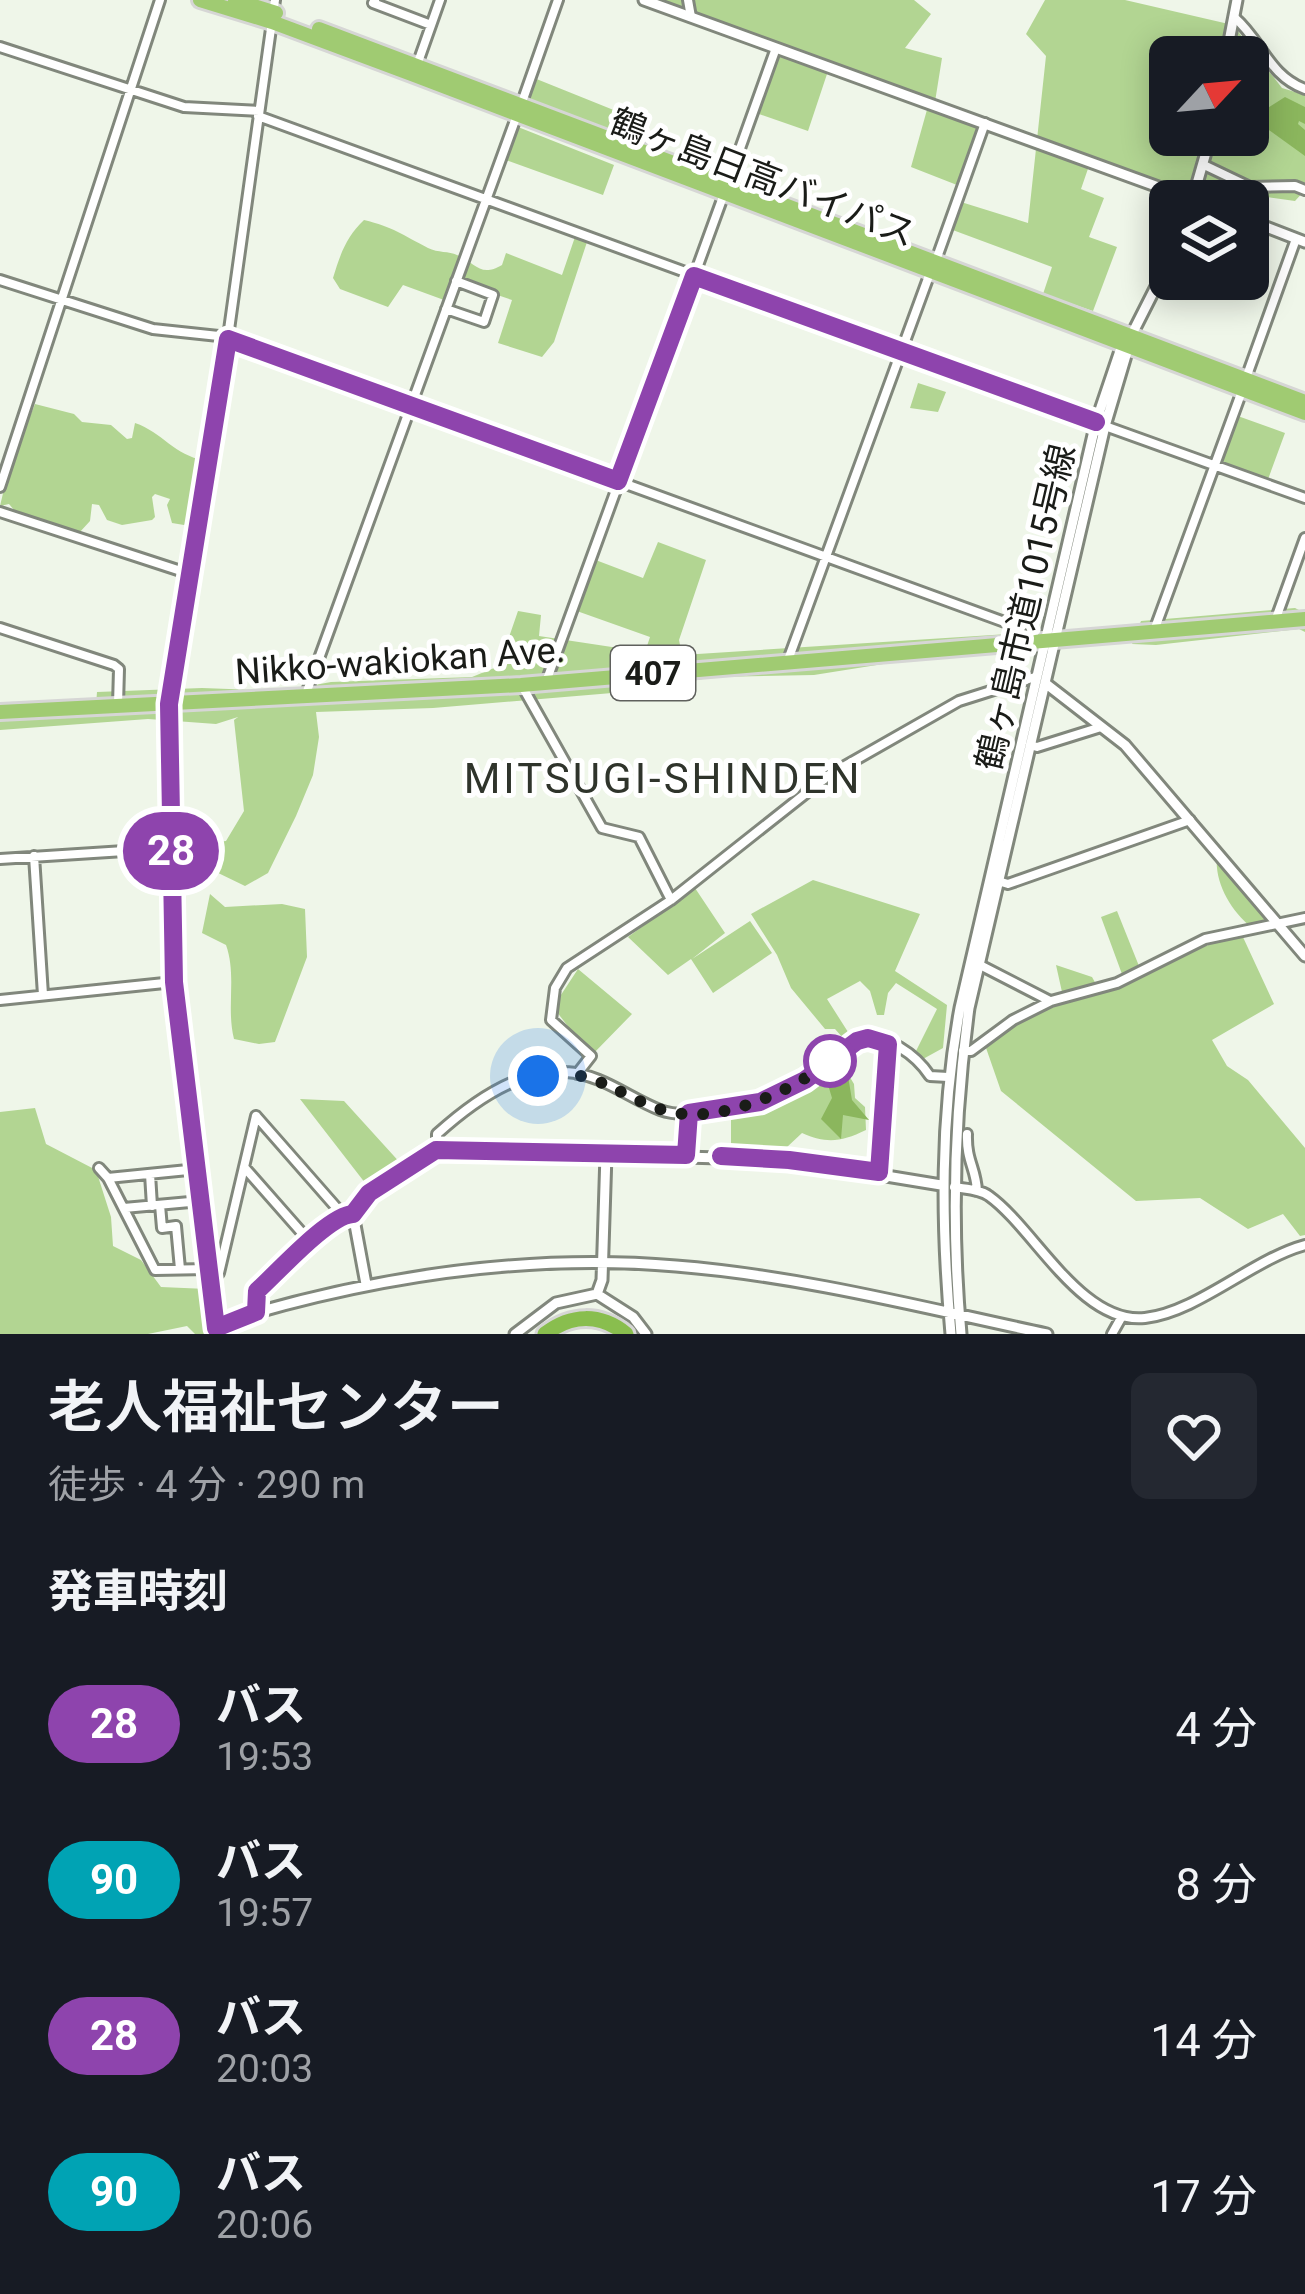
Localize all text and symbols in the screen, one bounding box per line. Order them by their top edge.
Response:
north arrow [1149,36,1269,156]
map controls [1149,36,1269,300]
street label: 鶴ヶ島日高バイパス [604,100,921,255]
button: layers [1149,180,1269,300]
street label: 鶴ヶ島市道1015号線 [968,440,1084,774]
street label: Nikko-wakiokan Ave. [234,629,566,693]
road number: 407 [611,646,695,700]
district label: MITSUGI-SHINDEN [464,754,862,803]
line badge: 28 [117,812,225,890]
text: 28 [147,826,195,875]
unlabelled marker [805,1036,855,1086]
your location [508,1046,568,1106]
button: heart [1131,1373,1257,1499]
text: 老人福祉センター [48,1374,504,1441]
text: 徒歩 · 4 分 · 290 m [48,1462,365,1508]
text: 発車時刻 [48,1565,228,1618]
text: バス [216,1679,306,1732]
text: 28 [90,1699,138,1748]
text: 4 分 [1176,1702,1257,1755]
text: 19:53 [216,1734,313,1780]
text: バス [216,1835,306,1888]
text: 90 [90,1855,138,1904]
text: 8 分 [1176,1858,1257,1911]
text: 19:57 [216,1890,313,1936]
text: バス [216,1991,306,2044]
text: 28 [90,2011,138,2060]
text: 14 分 [1150,2014,1257,2067]
text: 20:03 [216,2046,313,2092]
text: バス [216,2147,306,2200]
text: 90 [90,2167,138,2216]
text: 17 分 [1150,2170,1257,2223]
text: 20:06 [216,2202,313,2248]

